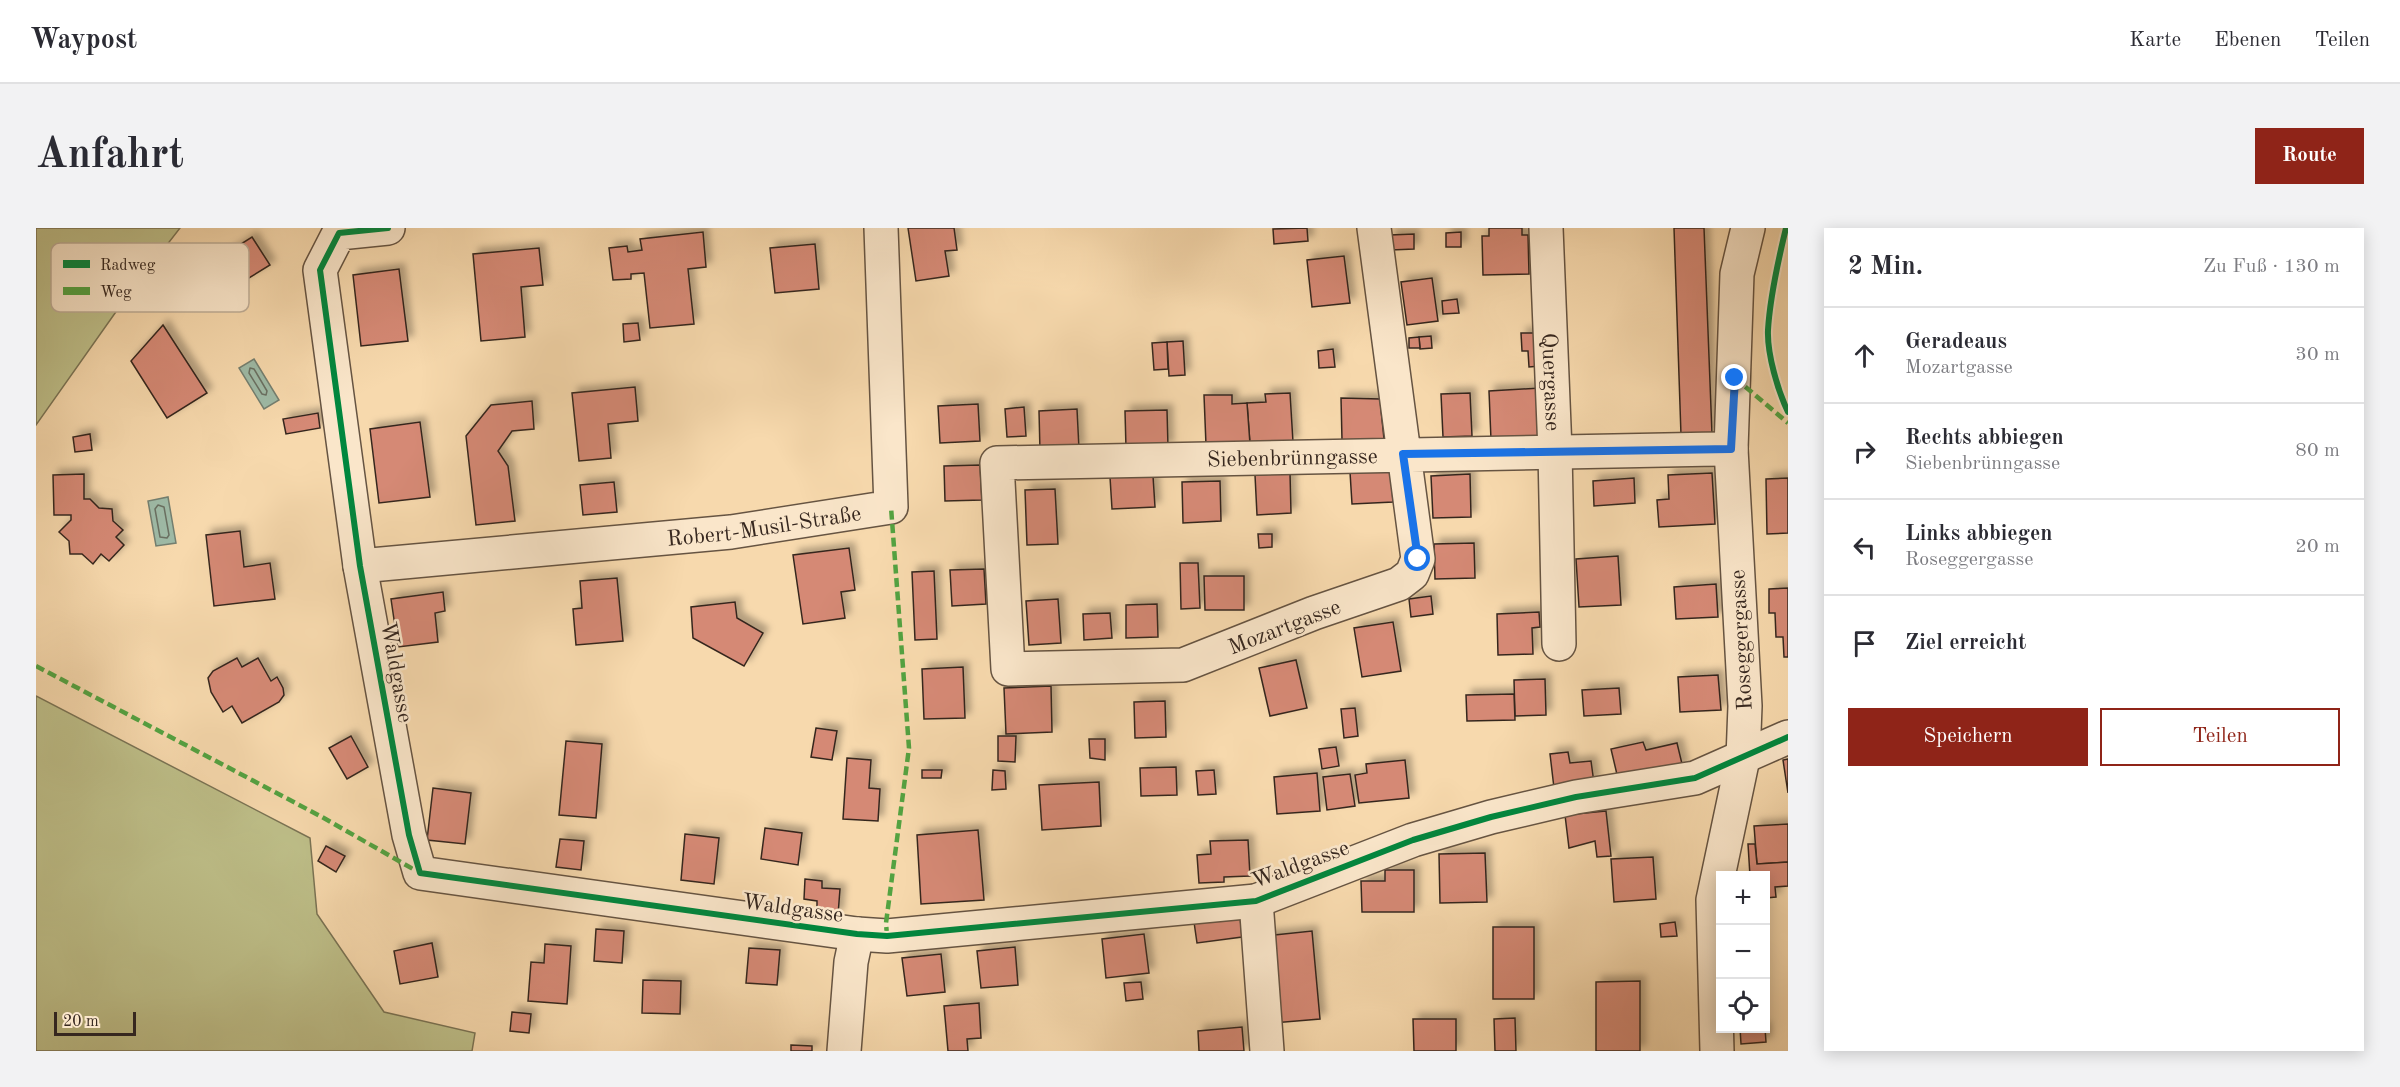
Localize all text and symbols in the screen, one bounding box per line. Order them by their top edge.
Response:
text: Waypost [30,27,137,55]
text: Karte [2129,30,2181,51]
text: Ebenen [2214,30,2281,51]
text: Teilen [2314,30,2370,51]
button: Route [2255,128,2364,184]
text: Anfahrt [36,135,184,177]
legend [51,243,249,312]
text: 2 Min. [1848,254,1923,280]
text: Zu Fuß · 130 m [2203,257,2340,277]
text: Radweg [100,258,156,274]
text: Weg [100,285,132,301]
text: Geradeaus [1905,331,2007,353]
street label: Quergasse [1537,332,1563,432]
icon: ahead [1848,339,1881,372]
text: 30 m [2295,345,2340,365]
text: Mozartgasse [1905,358,2013,378]
route end [1721,364,1747,390]
text: Rechts abbiegen [1905,427,2064,449]
icon: right [1848,435,1881,468]
text: 80 m [2295,441,2340,461]
street label: Siebenbrünngasse [1207,446,1378,472]
text: Siebenbrünngasse [1905,454,2060,474]
street label: Robert-Musil-Straße [666,503,863,551]
text: Links abbiegen [1905,523,2053,545]
icon: left [1848,531,1881,564]
text: 20 m [2295,537,2340,557]
route start [1404,545,1430,571]
text: Roseggergasse [1905,550,2033,570]
street label: Roseggergasse [1727,569,1757,711]
street label: Mozartgasse [1225,596,1344,659]
street label: Waldgasse [376,620,416,724]
icon: arrive [1848,627,1881,660]
text: Ziel erreicht [1905,632,2026,654]
button: Speichern [1848,708,2088,766]
button: Teilen [2100,708,2340,766]
street label: Waldgasse [1249,837,1352,893]
map controls [1716,871,1770,1033]
button: + [1716,871,1770,925]
street label: Waldgasse [741,891,845,927]
button: − [1716,925,1770,979]
button: locate [1716,979,1770,1033]
scale bar [54,1009,136,1036]
text: 20 m [63,1014,99,1030]

